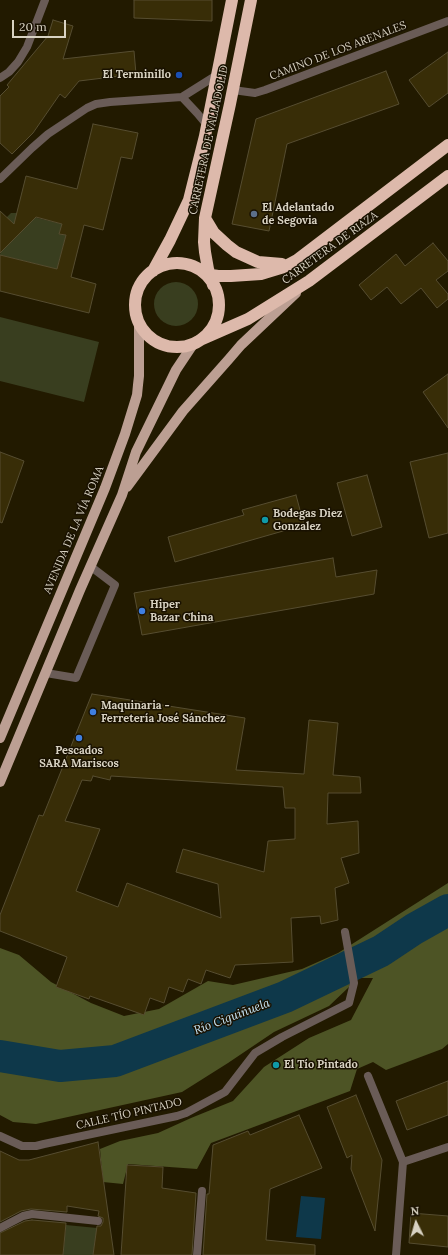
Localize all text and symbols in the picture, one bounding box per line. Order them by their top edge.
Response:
scale bar [14,12,68,38]
text: 20 m [19,19,47,34]
street label: CAMINO DE LOS ARENALES [268,19,408,83]
street label: CARRETERA DE VALLADOLID [187,64,231,216]
place label: El Terminillo [103,68,171,82]
marker: El Terminillo [174,70,184,80]
place label: El Adelantado de Segovia [262,201,334,227]
marker: El Adelantado de Segovia [249,209,259,219]
street label: CARRETERA DE RIAZA [280,209,380,287]
street label: AVENIDA DE LA VÍA ROMA [41,464,107,596]
place label: Bodegas Diez Gonzalez [273,507,342,533]
marker: Bodegas Diez Gonzalez [260,515,270,525]
place label: Hiper Bazar China [150,598,213,624]
marker: Hiper Bazar China [137,606,147,616]
place label: Maquinaria - Ferretería José Sánchez [101,699,226,725]
marker: Maquinaria - Ferretería José Sánchez [88,707,98,717]
marker: Pescados SARA Mariscos [74,733,84,743]
place label: Pescados SARA Mariscos [39,744,119,770]
water label: Río Ciguiñuela [192,996,272,1038]
place label: El Tío Pintado [284,1058,358,1072]
marker: El Tío Pintado [271,1060,281,1070]
street label: CALLE TÍO PINTADO [75,1095,183,1133]
north arrow [396,1203,436,1243]
text: N [410,1204,420,1218]

